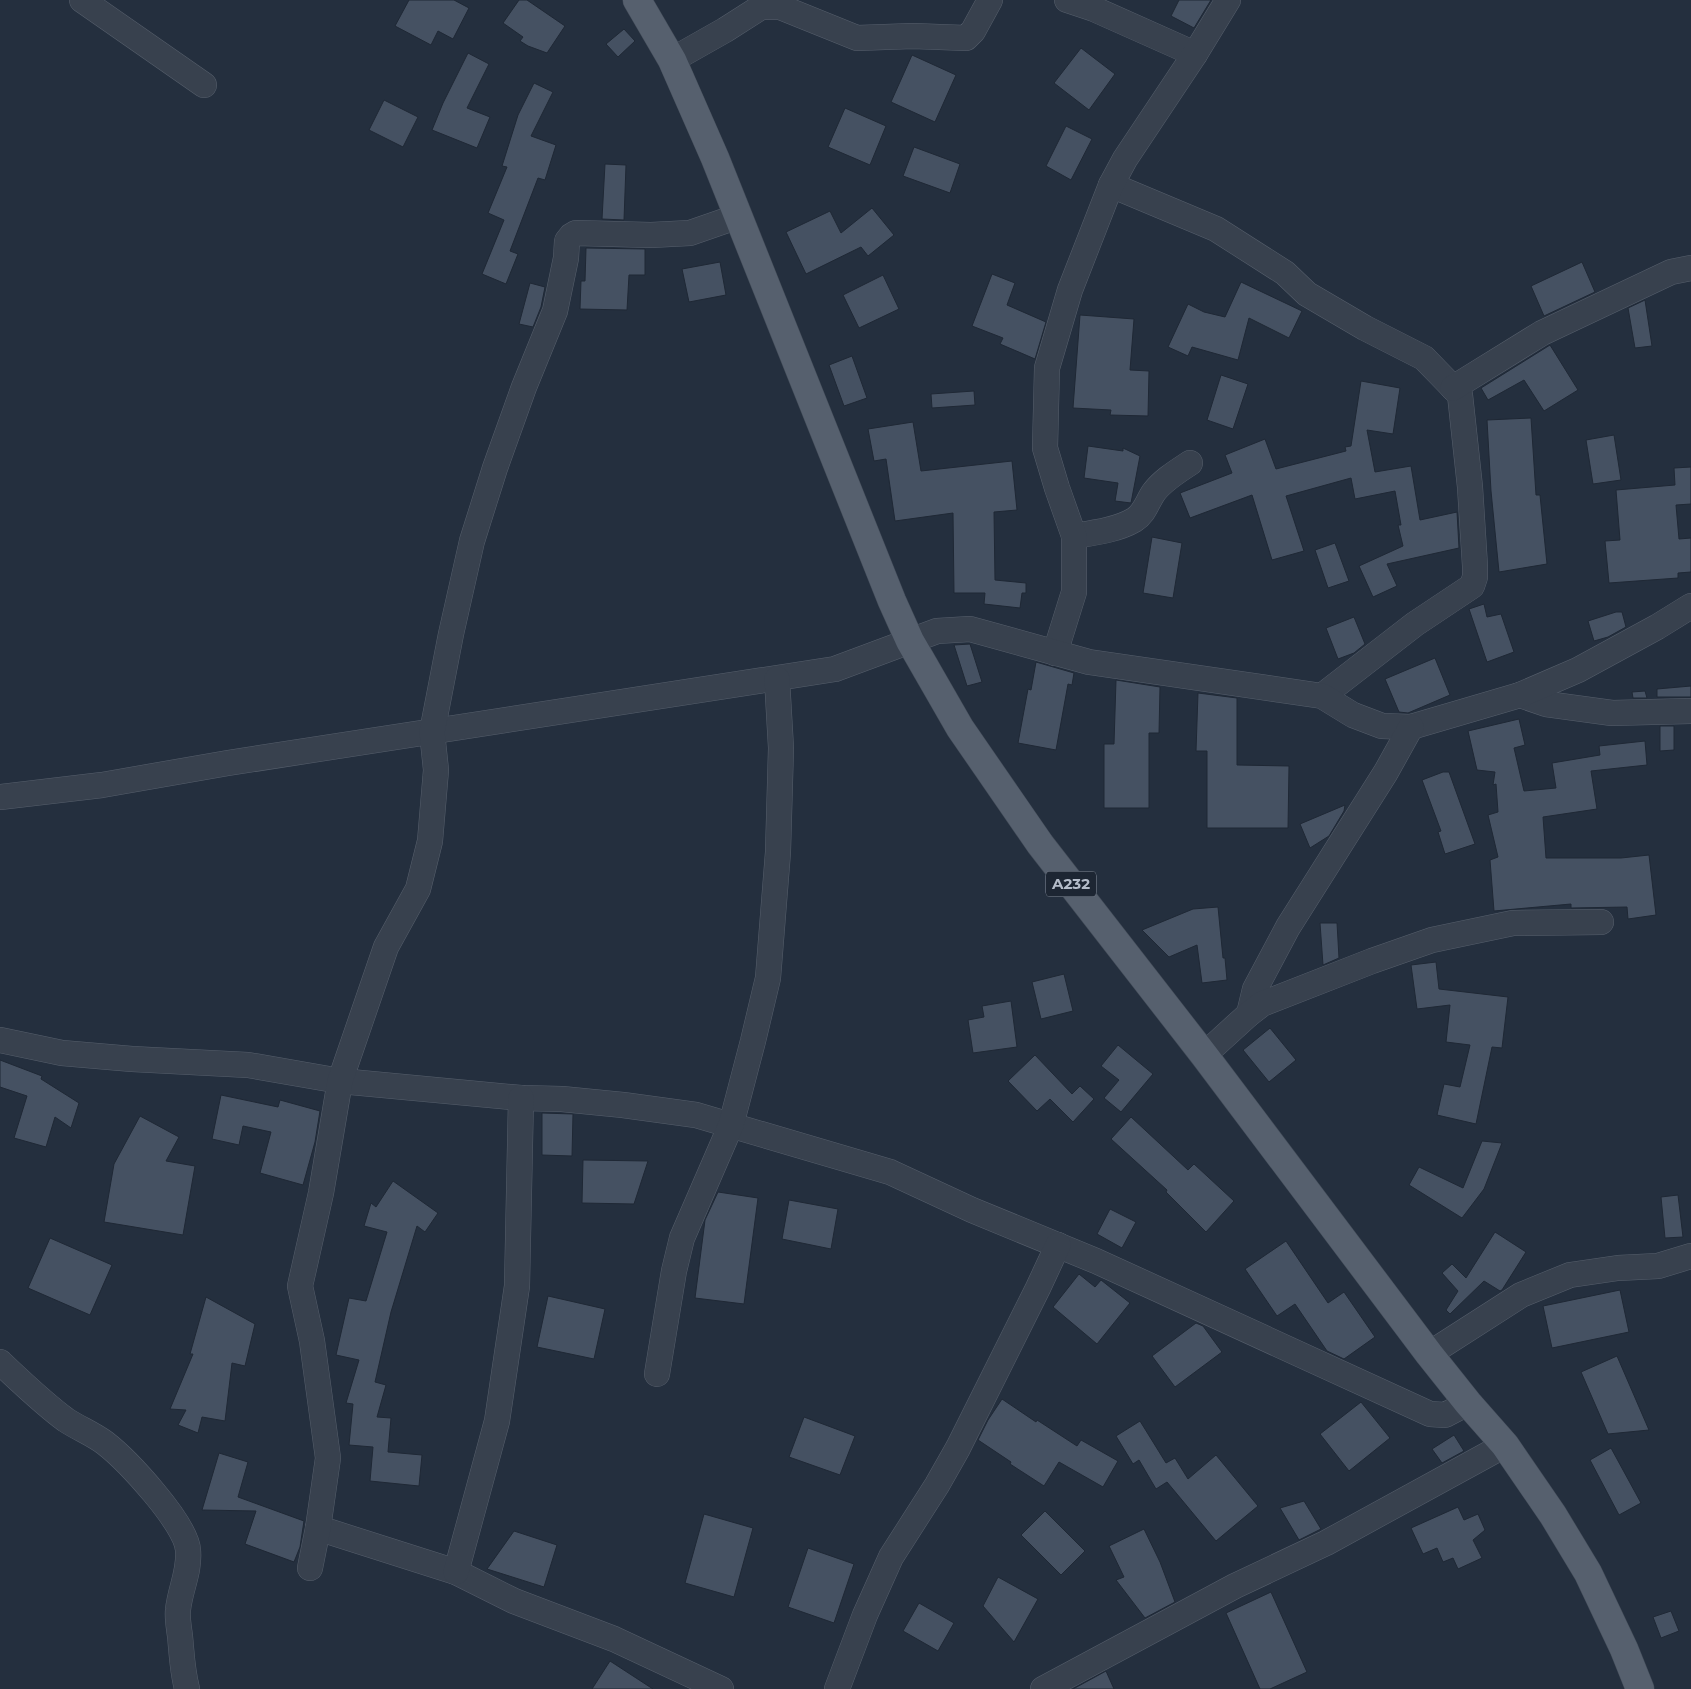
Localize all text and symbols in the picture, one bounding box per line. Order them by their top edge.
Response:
road number: A232 [1046,872,1096,896]

